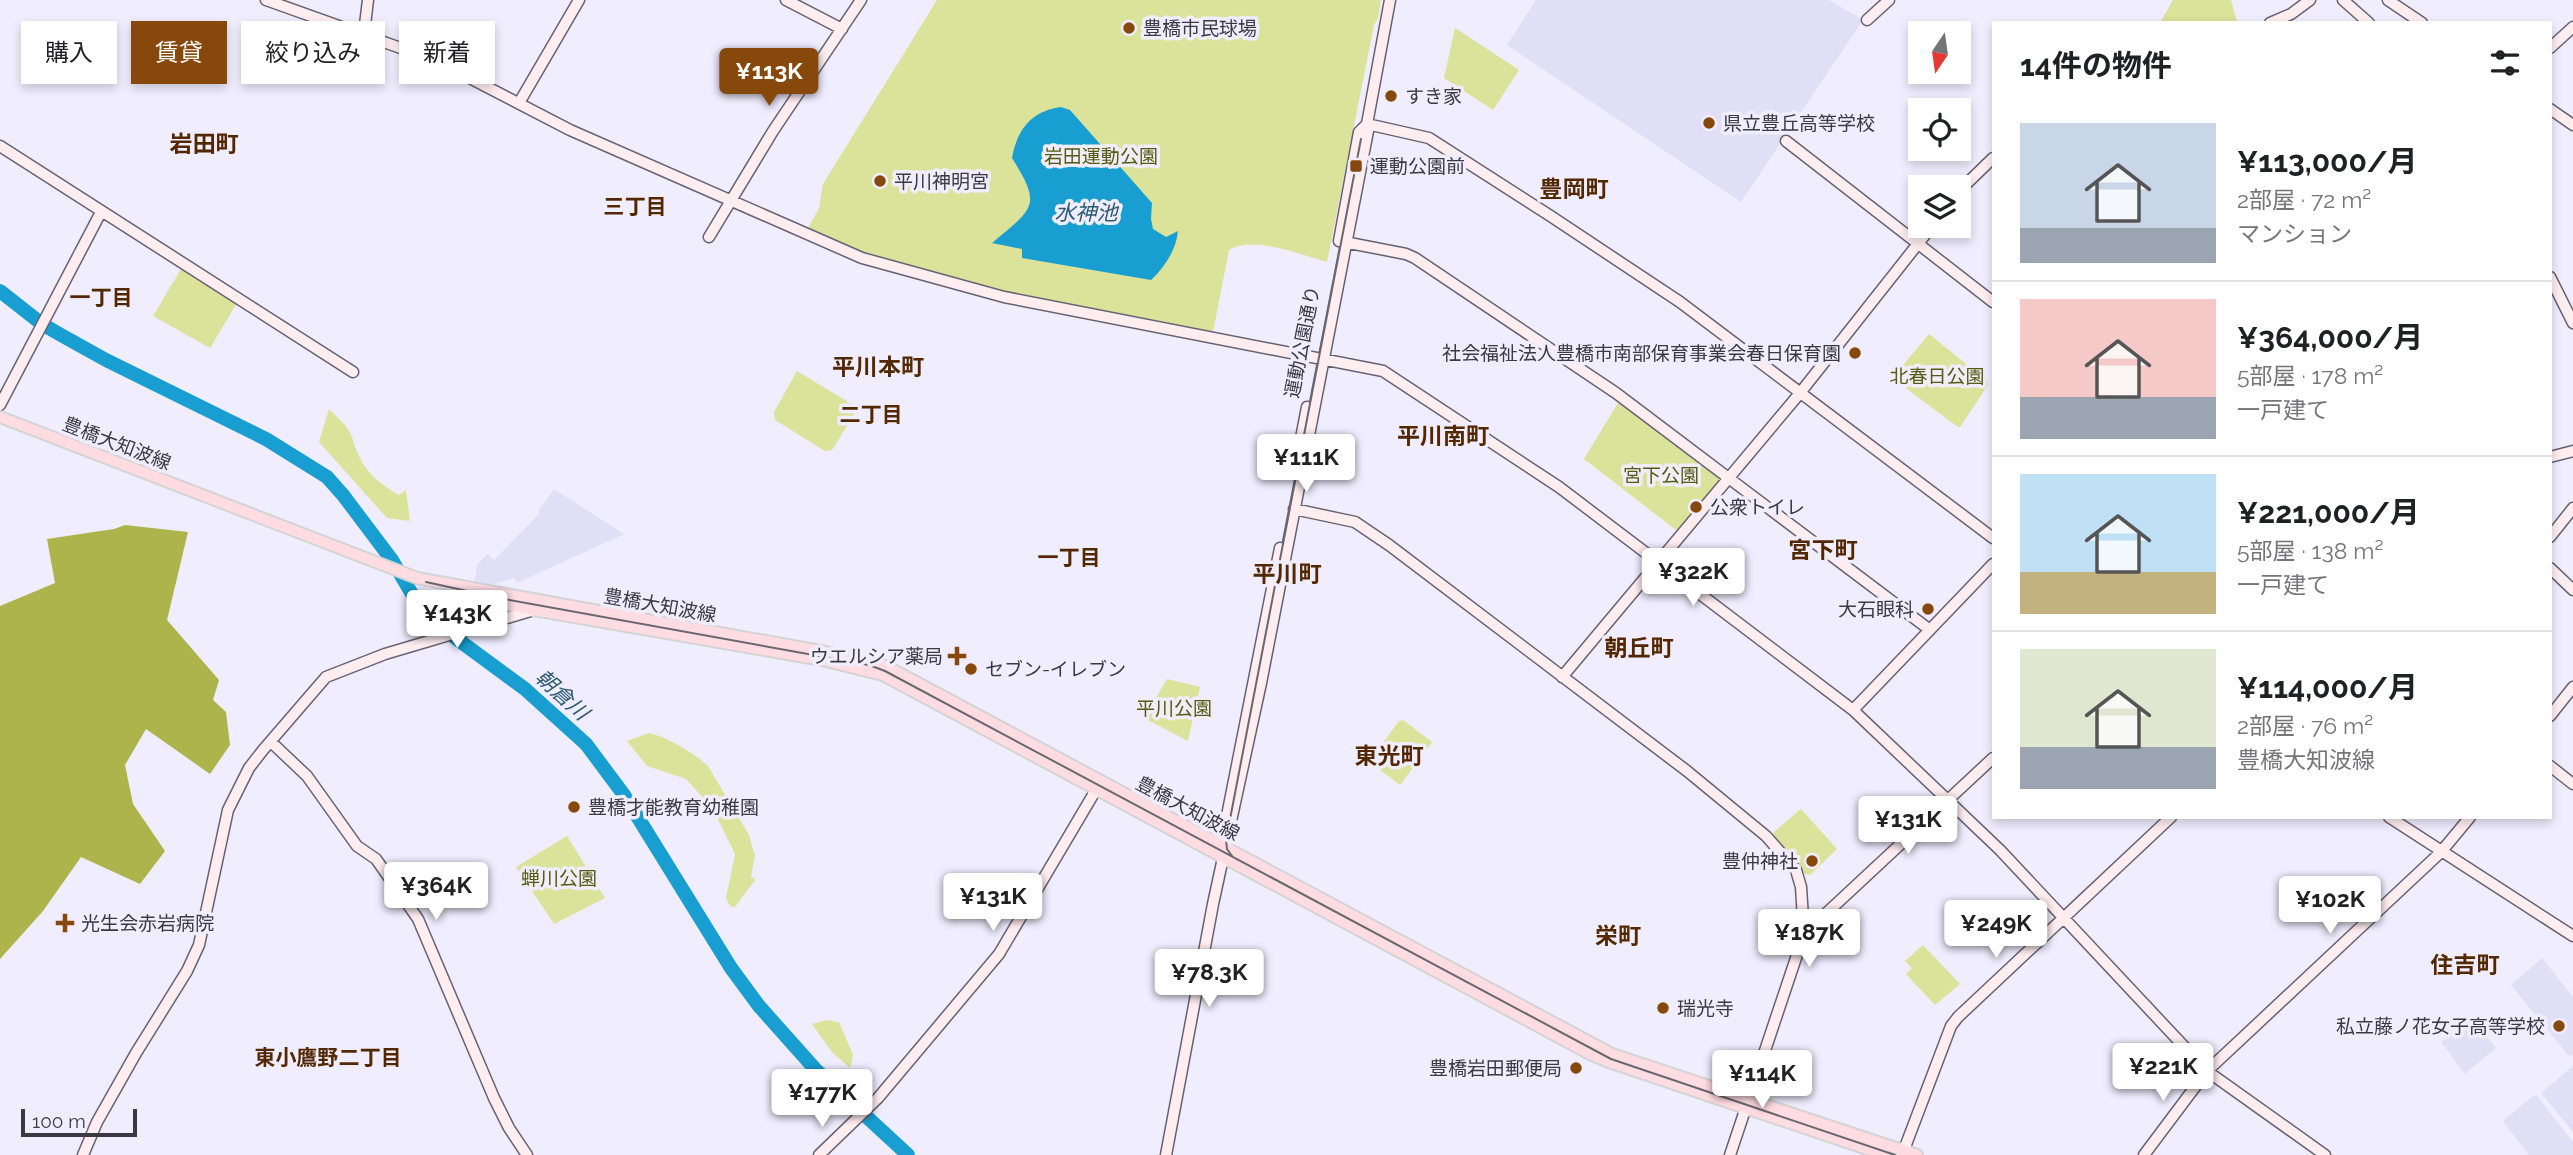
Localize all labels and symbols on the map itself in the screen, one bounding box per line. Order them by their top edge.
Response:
place label: 豊橋市民球場 [1143,17,1257,39]
marker: 豊橋市民球場 [1121,20,1137,36]
north arrow [1908,21,1970,84]
pin: ¥113K [720,48,818,108]
place label: すき家 [1405,85,1462,107]
marker: すき家 [1383,88,1399,104]
place label: 県立豊丘高等学校 [1723,112,1875,134]
marker: 県立豊丘高等学校 [1701,115,1717,131]
district label: 岩田町 [170,130,239,157]
park label: 岩田運動公園 [1044,145,1158,167]
place label: 運動公園前 [1370,155,1465,177]
marker: 運動公園前 [1348,158,1364,174]
place label: 平川神明宮 [894,170,989,192]
marker: 平川神明宮 [872,173,888,189]
district label: 豊岡町 [1540,175,1609,202]
district label: 三丁目 [604,194,667,219]
water label: 水神池 [1055,200,1119,225]
street label: 運動公園通り [1280,284,1324,400]
district label: 一丁目 [70,285,133,310]
place label: 社会福祉法人豊橋市南部保育事業会春日保育園 [1442,342,1841,364]
marker: 社会福祉法人豊橋市南部保育事業会春日保育園 [1847,345,1863,361]
district label: 平川本町 [832,353,924,380]
park label: 北春日公園 [1889,365,1985,387]
district label: 二丁目 [840,402,903,427]
street label: 豊橋大知波線 [60,412,174,474]
district label: 平川南町 [1397,422,1489,449]
pin: ¥111K [1257,434,1355,494]
park label: 宮下公園 [1623,464,1699,486]
place label: 公衆トイレ [1710,496,1805,518]
marker: 公衆トイレ [1688,499,1704,515]
district label: 宮下町 [1789,536,1858,563]
district label: 一丁目 [1038,545,1101,570]
pin: ¥322K [1644,548,1742,608]
district label: 平川町 [1253,560,1322,587]
street label: 豊橋大知波線 [602,584,718,626]
pin: ¥143K [408,590,506,650]
place label: 大石眼科 [1838,598,1914,620]
marker: 大石眼科 [1920,601,1936,617]
district label: 朝丘町 [1605,634,1674,661]
place label: ウエルシア薬局 [810,645,943,667]
marker: ウエルシア薬局 [949,648,965,664]
place label: セブン-イレブン [985,658,1126,680]
marker: セブン-イレブン [963,661,979,677]
water label: 朝倉川 [531,664,596,726]
park label: 平川公園 [1136,697,1212,719]
district label: 東光町 [1355,742,1424,769]
street label: 豊橋大知波線 [1133,772,1243,844]
place label: 豊橋才能教育幼稚園 [588,796,759,818]
pin: ¥131K [1859,796,1957,856]
marker: 豊橋才能教育幼稚園 [566,799,582,815]
place label: 豊仲神社 [1722,850,1798,872]
marker: 豊仲神社 [1804,853,1820,869]
pin: ¥364K [387,862,485,922]
park label: 蝉川公園 [521,867,597,889]
pin: ¥131K [944,874,1042,933]
pin: ¥102K [2281,876,2379,936]
pin: ¥249K [1947,900,2045,960]
pin: ¥187K [1760,909,1858,969]
place label: 光生会赤岩病院 [81,912,214,934]
marker: 光生会赤岩病院 [55,913,75,933]
district label: 栄町 [1595,922,1641,949]
pin: ¥78.3K [1152,950,1266,1009]
district label: 住吉町 [2431,951,2500,978]
place label: 瑞光寺 [1677,997,1734,1019]
marker: 瑞光寺 [1655,1000,1671,1016]
place label: 私立藤ノ花女子高等学校 [2336,1015,2545,1037]
marker: 私立藤ノ花女子高等学校 [2551,1018,2567,1034]
pin: ¥221K [2114,1044,2212,1103]
district label: 東小鷹野二丁目 [255,1045,402,1070]
pin: ¥114K [1713,1050,1811,1110]
place label: 豊橋岩田郵便局 [1429,1057,1562,1079]
marker: 豊橋岩田郵便局 [1568,1060,1584,1076]
pin: ¥177K [773,1070,871,1129]
scale bar [21,1106,136,1138]

